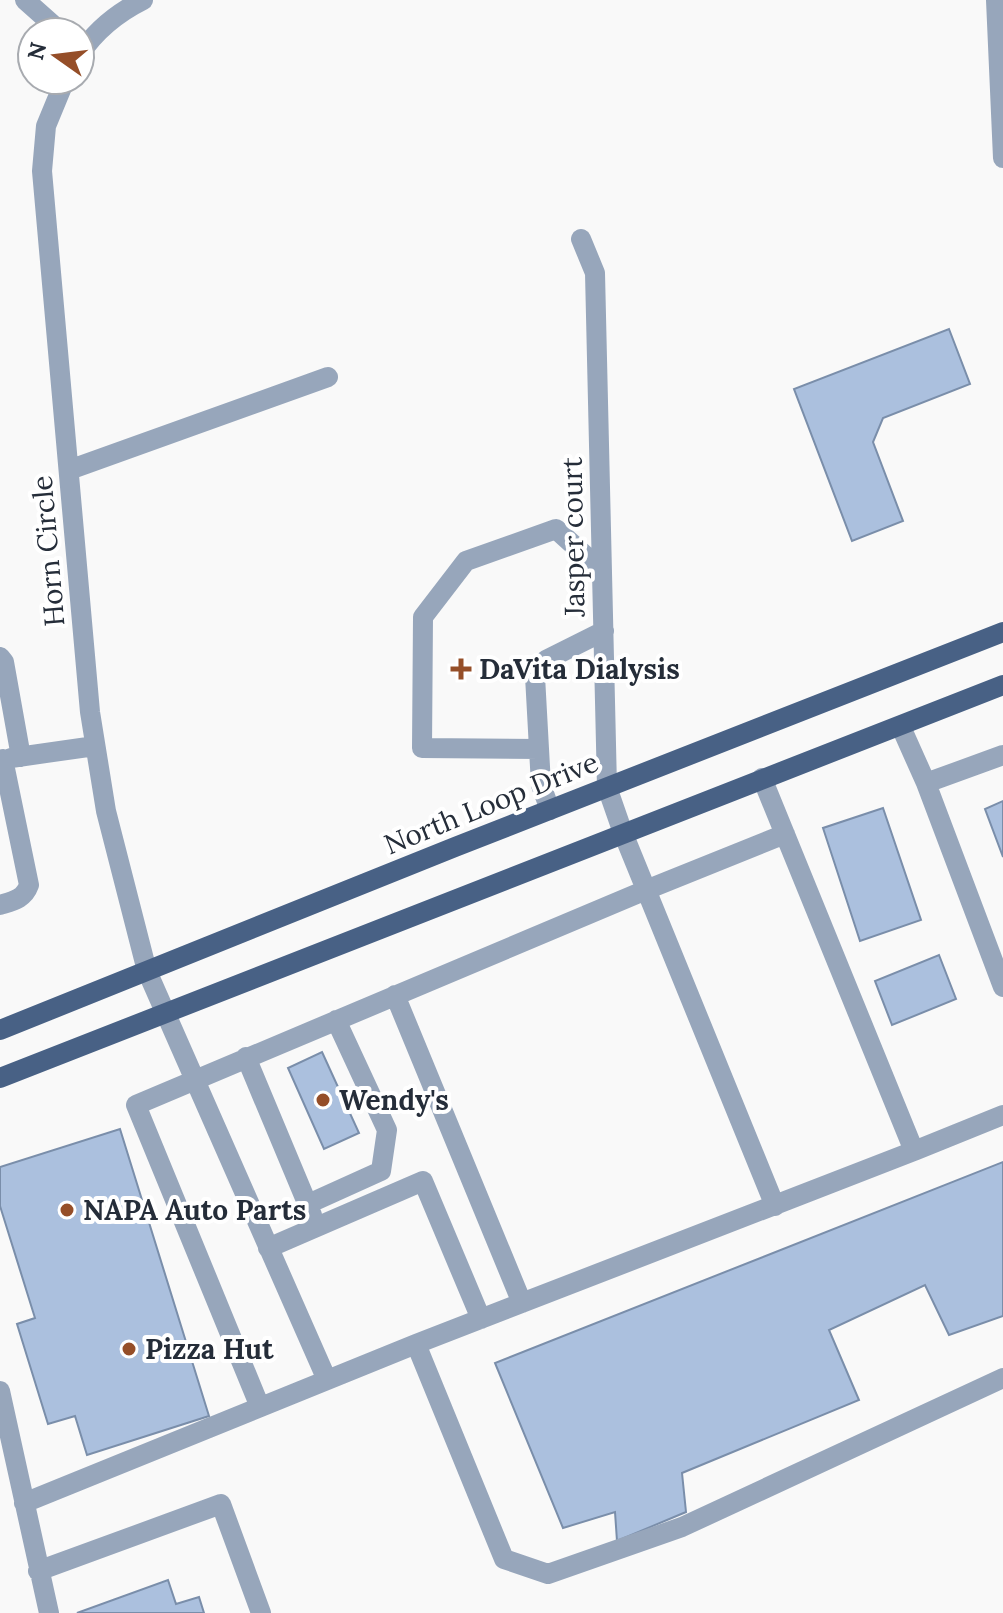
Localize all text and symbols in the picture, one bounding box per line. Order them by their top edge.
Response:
north arrow [16,16,96,96]
text: N [21,40,52,63]
street label: Jasper court [554,457,592,618]
street label: Horn Circle [23,474,73,628]
place label: DaVita Dialysis [479,651,680,687]
marker: DaVita Dialysis [450,658,472,680]
street label: North Loop Drive [379,744,603,862]
place label: Wendy's [339,1082,449,1118]
marker: Wendy's [314,1091,332,1109]
place label: NAPA Auto Parts [83,1192,306,1228]
marker: NAPA Auto Parts [58,1201,76,1219]
place label: Pizza Hut [145,1331,274,1367]
marker: Pizza Hut [120,1340,138,1358]

